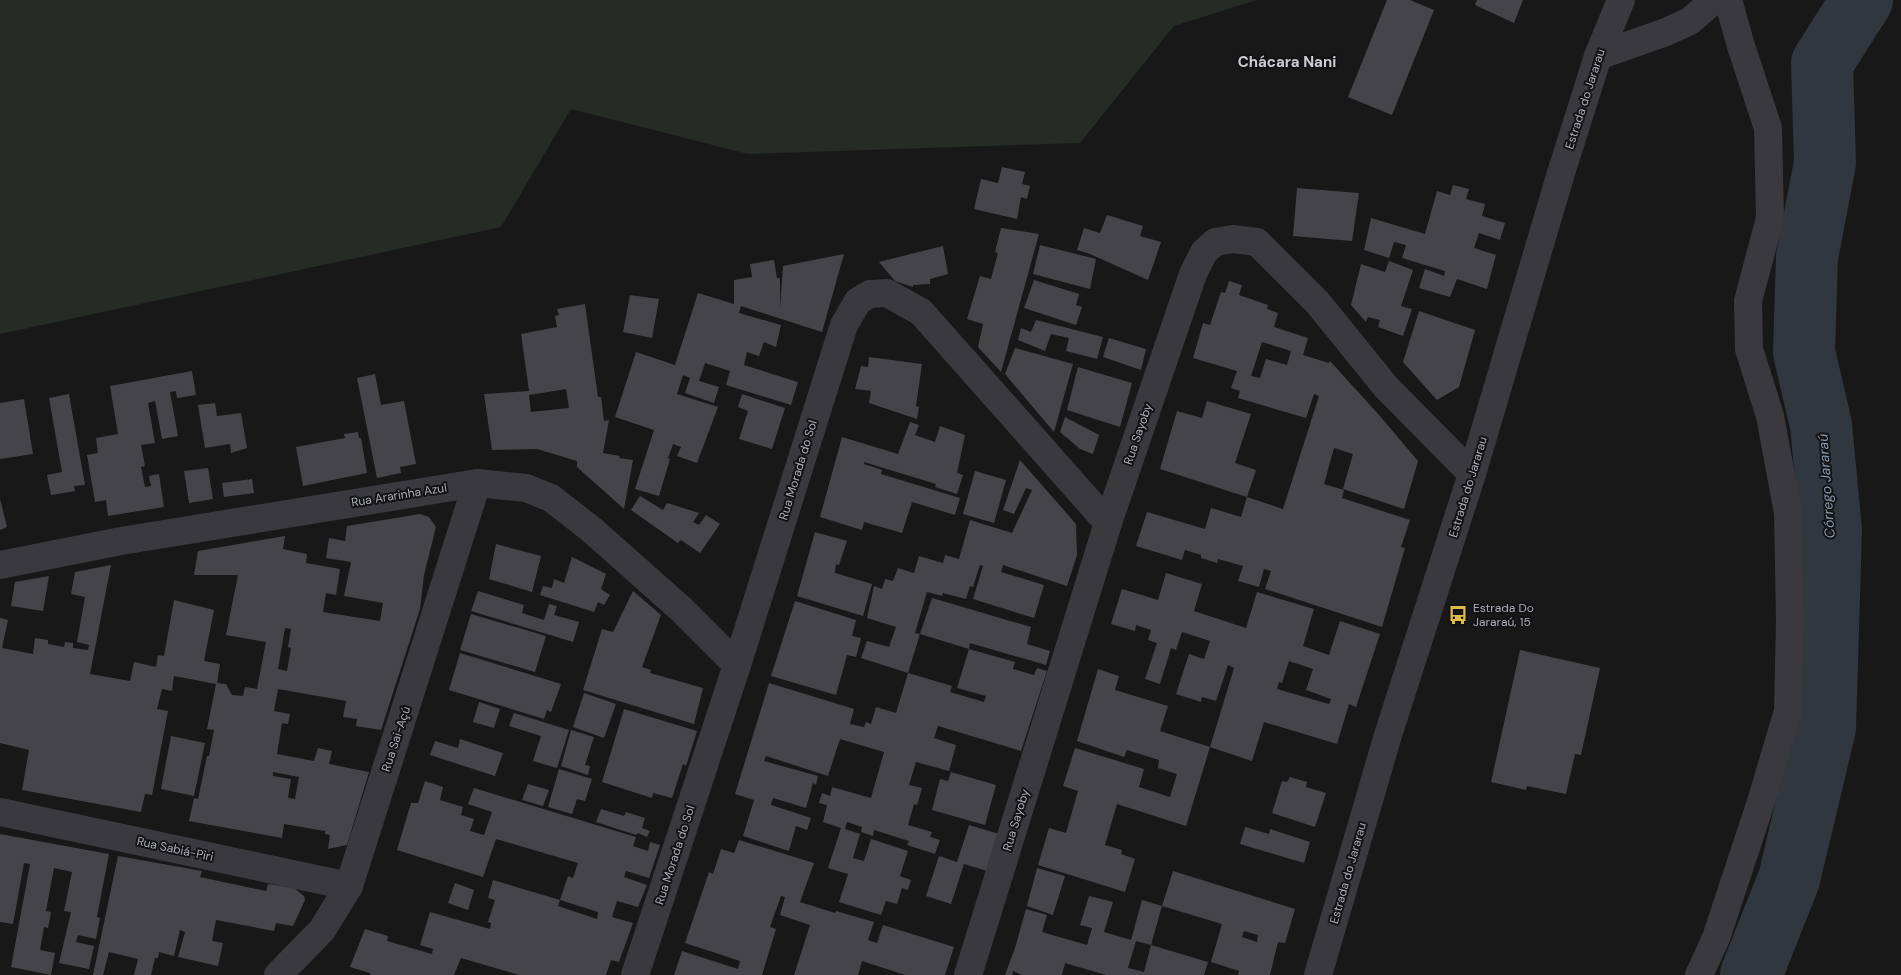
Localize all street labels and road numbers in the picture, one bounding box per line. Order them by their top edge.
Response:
street label: Estrada do Jararau [1561,47,1609,151]
street label: Rua Sayoby [1120,401,1156,467]
street label: Rua Morada do Sol [775,418,821,522]
street label: Estrada do Jararau [1445,435,1491,539]
street label: Rua Ararinha Azul [350,480,448,510]
street label: Rua Sai-Açú [378,704,414,774]
street label: Rua Sayoby [999,787,1033,853]
street label: Rua Morada do Sol [651,803,699,907]
street label: Estrada do Jararau [1326,820,1370,926]
street label: Rua Sabiá-Piri [135,833,215,865]

